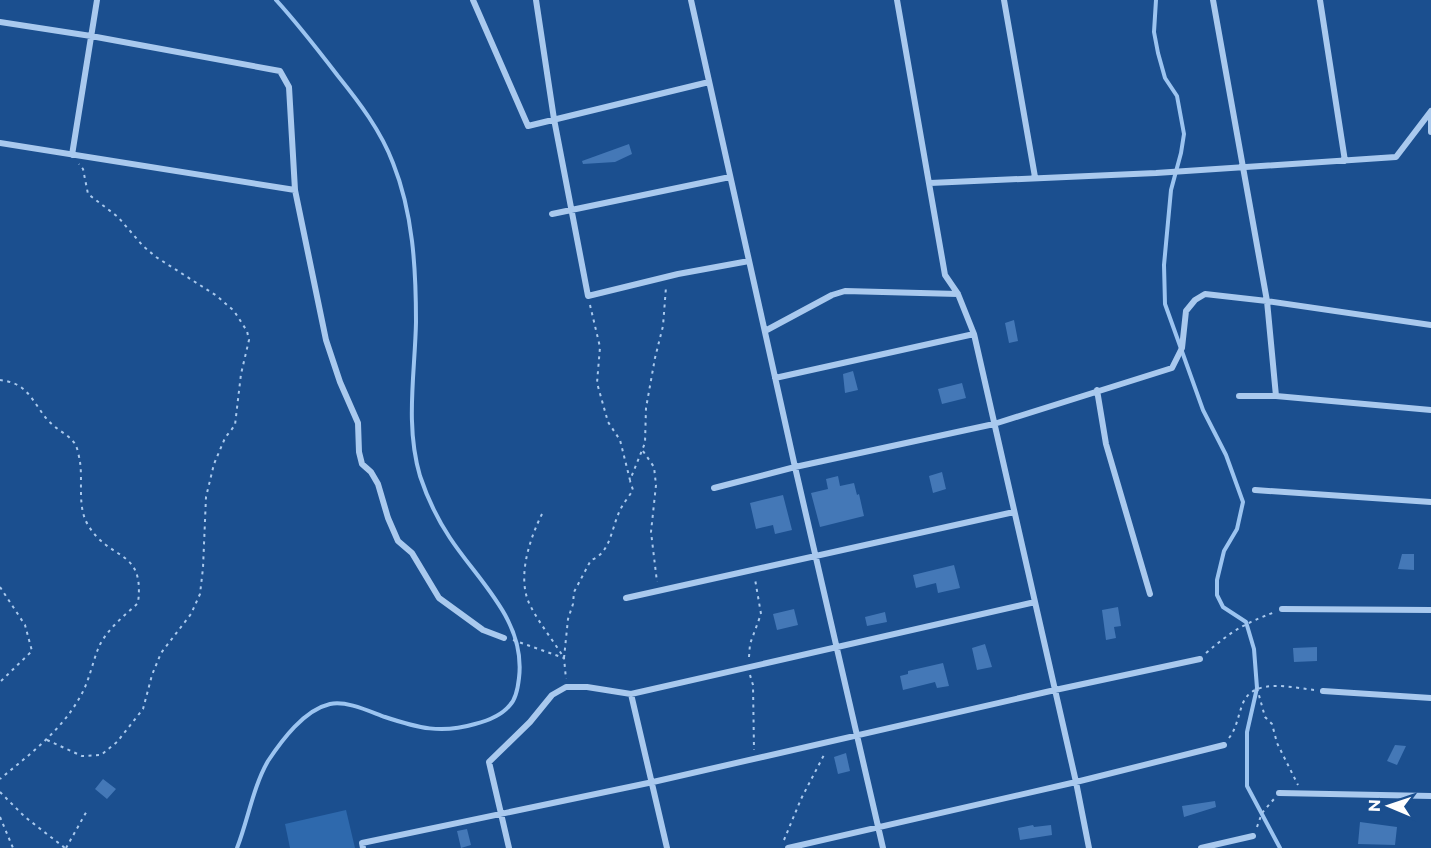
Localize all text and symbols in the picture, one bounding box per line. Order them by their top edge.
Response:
north arrow [1359,776,1419,836]
text: N [1365,799,1384,812]

